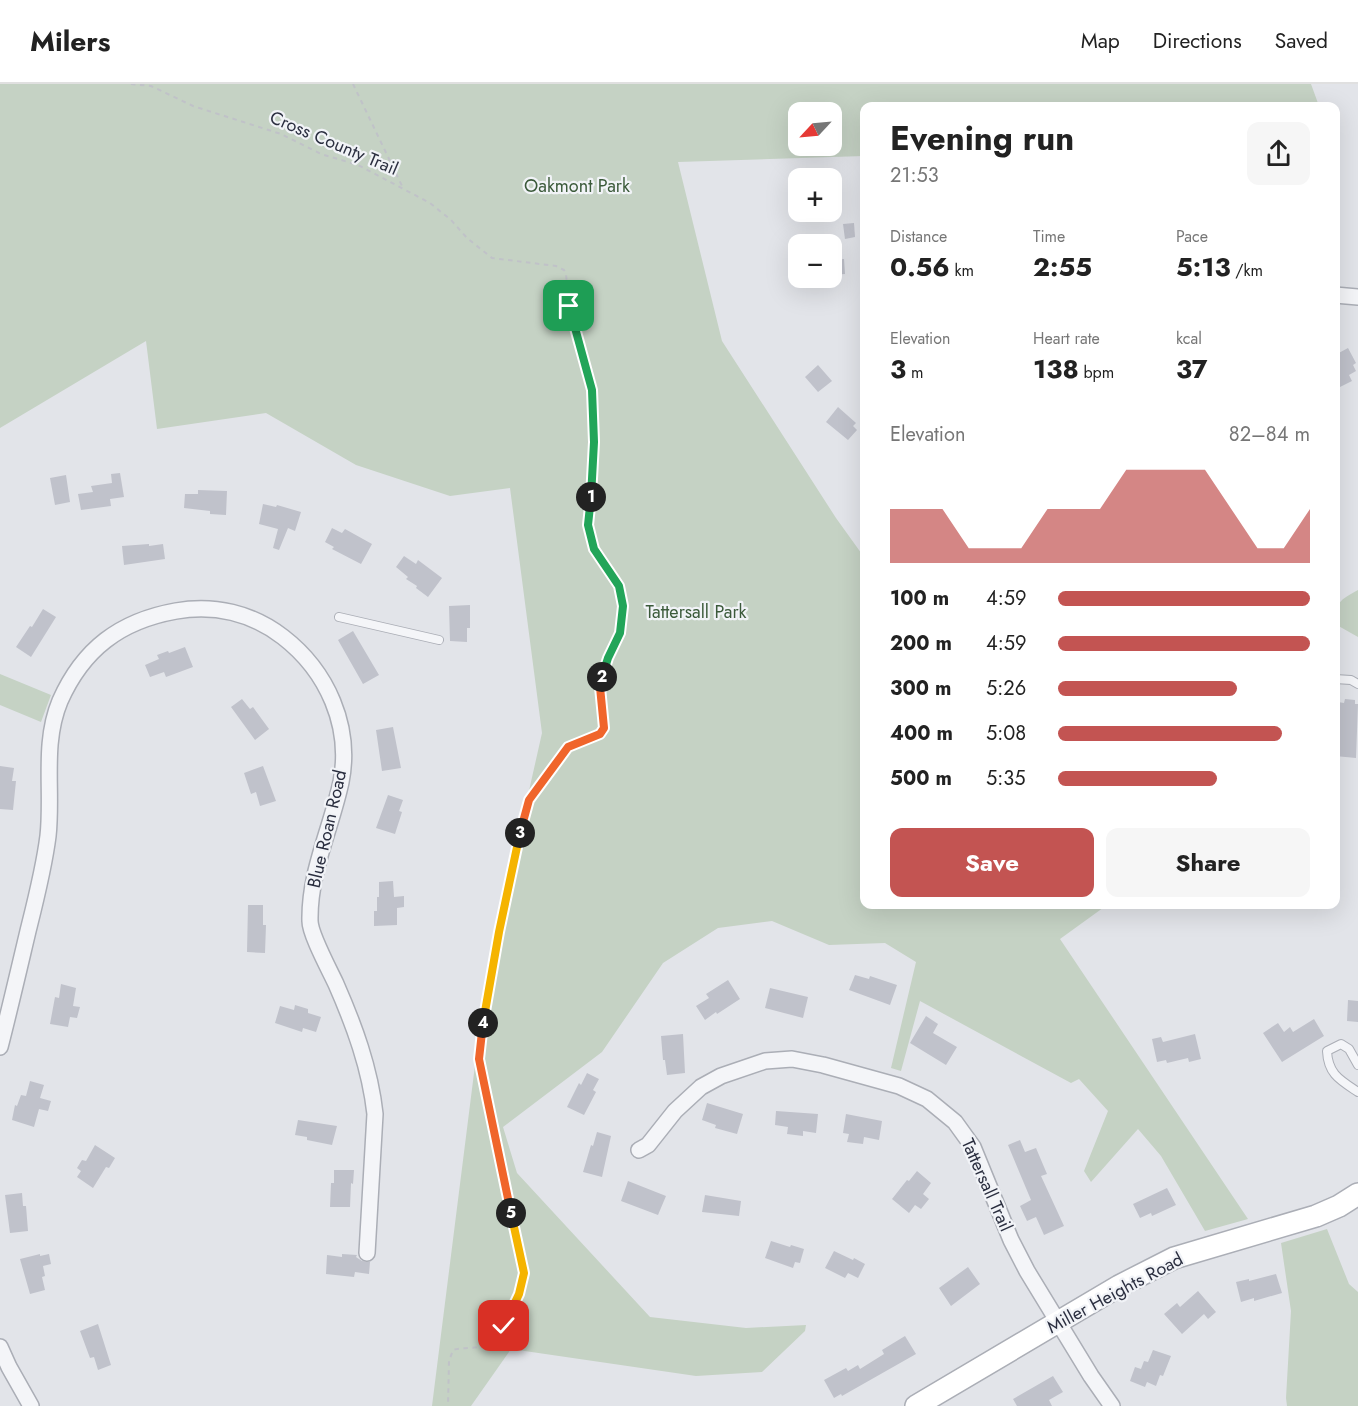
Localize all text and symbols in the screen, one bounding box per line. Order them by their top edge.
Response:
text: Milers [30,21,111,62]
text: Map [1081,26,1120,56]
text: Directions [1153,26,1242,56]
text: Saved [1275,26,1328,56]
north arrow [788,102,842,156]
map controls [788,102,842,288]
street label: Cross County Trail [266,104,402,182]
text: Evening run [890,115,1074,162]
button: share [1247,122,1310,185]
text: 21:53 [890,161,939,190]
button: + [788,168,842,222]
park label: Oakmont Park [524,173,630,199]
text: Distance [890,225,947,248]
text: Time [1033,225,1065,248]
text: Pace [1176,225,1208,248]
button: − [788,234,842,288]
text: 0.56 [890,248,950,286]
text: 2:55 [1033,248,1092,286]
text: 5:13 [1176,248,1231,286]
text: km [950,259,974,282]
text: /km [1231,259,1263,282]
pin [543,280,594,331]
icon: arrive [552,289,585,322]
text: Elevation [890,327,950,350]
text: Heart rate [1033,327,1100,350]
text: kcal [1176,327,1202,350]
text: 3 [890,350,906,388]
text: 138 [1033,350,1079,388]
text: 37 [1176,350,1207,388]
text: m [906,361,923,384]
text: bpm [1079,361,1114,384]
text: Elevation [890,420,965,449]
text: 82–84 m [1229,420,1310,449]
pin: 1 [576,482,606,512]
text: 1 [587,485,595,508]
text: 100 m [890,584,949,613]
text: 4:59 [986,584,1026,613]
park label: Tattersall Park [646,599,747,625]
text: 200 m [890,629,952,658]
text: 4:59 [986,629,1026,658]
pin: 2 [587,662,617,692]
text: 2 [597,665,607,688]
text: 300 m [890,674,951,703]
text: 5:26 [986,674,1026,703]
text: 400 m [890,719,953,748]
text: 5:08 [986,719,1026,748]
text: 500 m [890,764,952,793]
text: 5:35 [986,764,1025,793]
street label: Blue Roan Road [301,767,353,891]
pin: 3 [505,818,535,848]
text: 3 [515,821,525,844]
button: Save [890,828,1094,897]
button: Share [1106,828,1310,897]
pin: 4 [468,1008,498,1038]
text: 4 [477,1011,489,1034]
street label: Tattersall Trail [955,1134,1019,1236]
pin: 5 [496,1198,526,1228]
text: 5 [506,1201,516,1224]
street label: Miller Heights Road [1042,1246,1188,1340]
pin [478,1300,529,1351]
icon: check [487,1309,520,1342]

